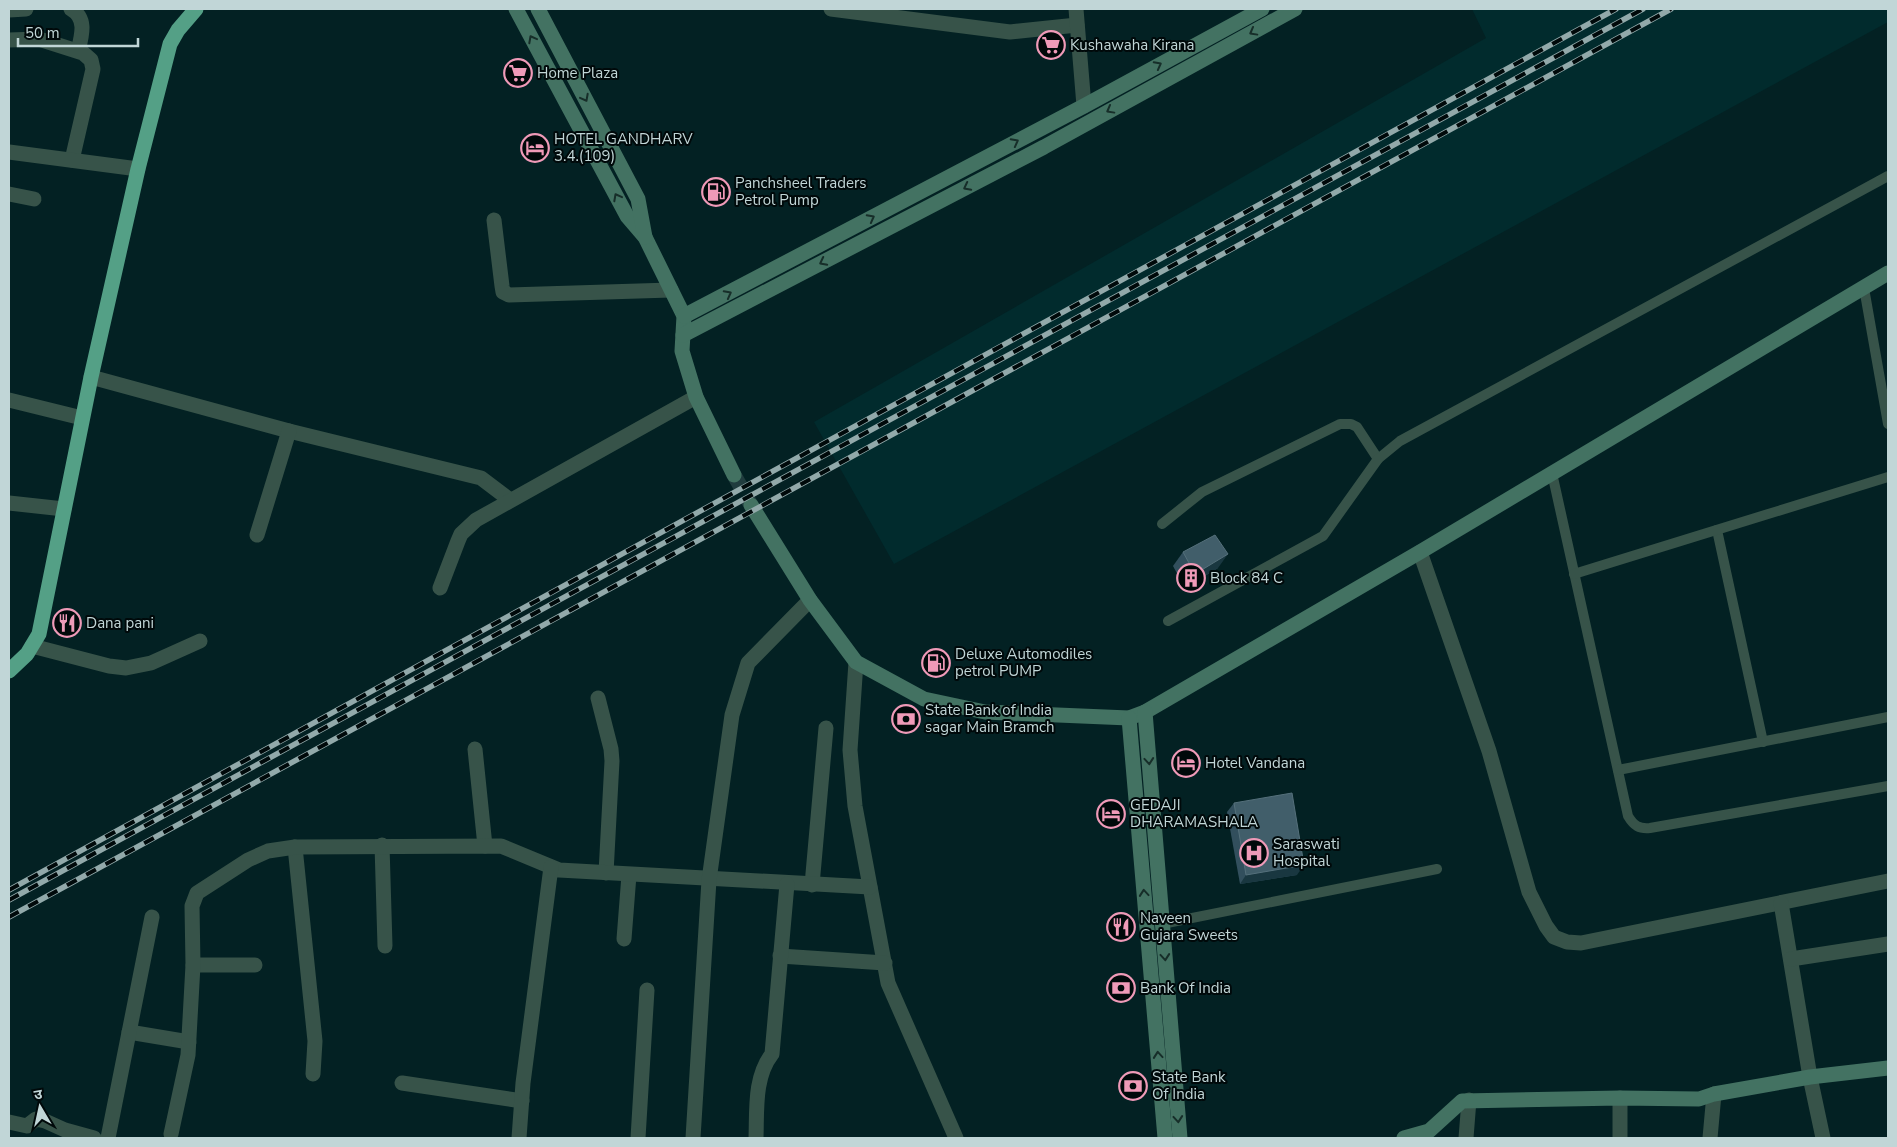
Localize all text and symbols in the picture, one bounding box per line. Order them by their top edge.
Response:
scale bar [18,15,138,47]
text: 50 m [25,23,60,43]
one-way arrow [1249,26,1258,36]
supermarket icon: Kushawaha Kirana [1036,30,1066,60]
one-way arrow [528,35,538,44]
place label: Kushawaha Kirana [1070,35,1195,55]
supermarket icon: Home Plaza [503,58,533,88]
one-way arrow [1153,61,1162,71]
place label: Home Plaza [537,63,618,83]
one-way arrow [579,93,589,102]
one-way arrow [1107,104,1116,114]
place label: HOTEL GANDHARV 3.4.(109) [554,129,693,166]
hotel icon: HOTEL GANDHARV 3.4.(109) [520,133,550,163]
one-way arrow [1010,138,1019,148]
place label: Panchsheel Traders Petrol Pump [735,173,866,210]
fuel station icon: Panchsheel Traders Petrol Pump [701,177,731,207]
one-way arrow [963,181,972,191]
one-way arrow [613,194,623,203]
one-way arrow [866,214,875,224]
one-way arrow [819,256,828,266]
one-way arrow [722,290,731,300]
building icon: Block 84 C [1176,563,1206,593]
place label: Block 84 C [1210,568,1283,588]
restaurant icon: Dana pani [52,608,82,638]
place label: Dana pani [86,613,154,633]
place label: Deluxe Automodiles petrol PUMP [955,644,1092,681]
fuel station icon: Deluxe Automodiles petrol PUMP [921,648,951,678]
place label: State Bank of India sagar Main Bramch [925,700,1054,737]
bank icon: State Bank of India sagar Main Bramch [891,704,921,734]
hotel icon: Hotel Vandana [1171,748,1201,778]
place label: Hotel Vandana [1205,753,1305,773]
one-way arrow [1143,757,1154,765]
place label: GEDAJI DHARAMASHALA [1130,795,1258,832]
hotel icon: GEDAJI DHARAMASHALA [1096,799,1126,829]
place label: Saraswati Hospital [1273,834,1340,871]
hospital icon: Saraswati Hospital [1239,838,1269,868]
one-way arrow [1139,889,1150,897]
place label: Naveen Gujara Sweets [1140,908,1238,945]
restaurant icon: Naveen Gujara Sweets [1106,912,1136,942]
one-way arrow [1159,954,1170,962]
bank icon: Bank Of India [1106,973,1136,1003]
place label: Bank Of India [1140,978,1231,998]
one-way arrow [1153,1051,1164,1059]
place label: State Bank Of India [1152,1067,1226,1104]
bank icon: State Bank Of India [1118,1071,1148,1101]
north arrow [15,1082,65,1132]
text: उ [33,1085,44,1105]
one-way arrow [1173,1116,1184,1124]

